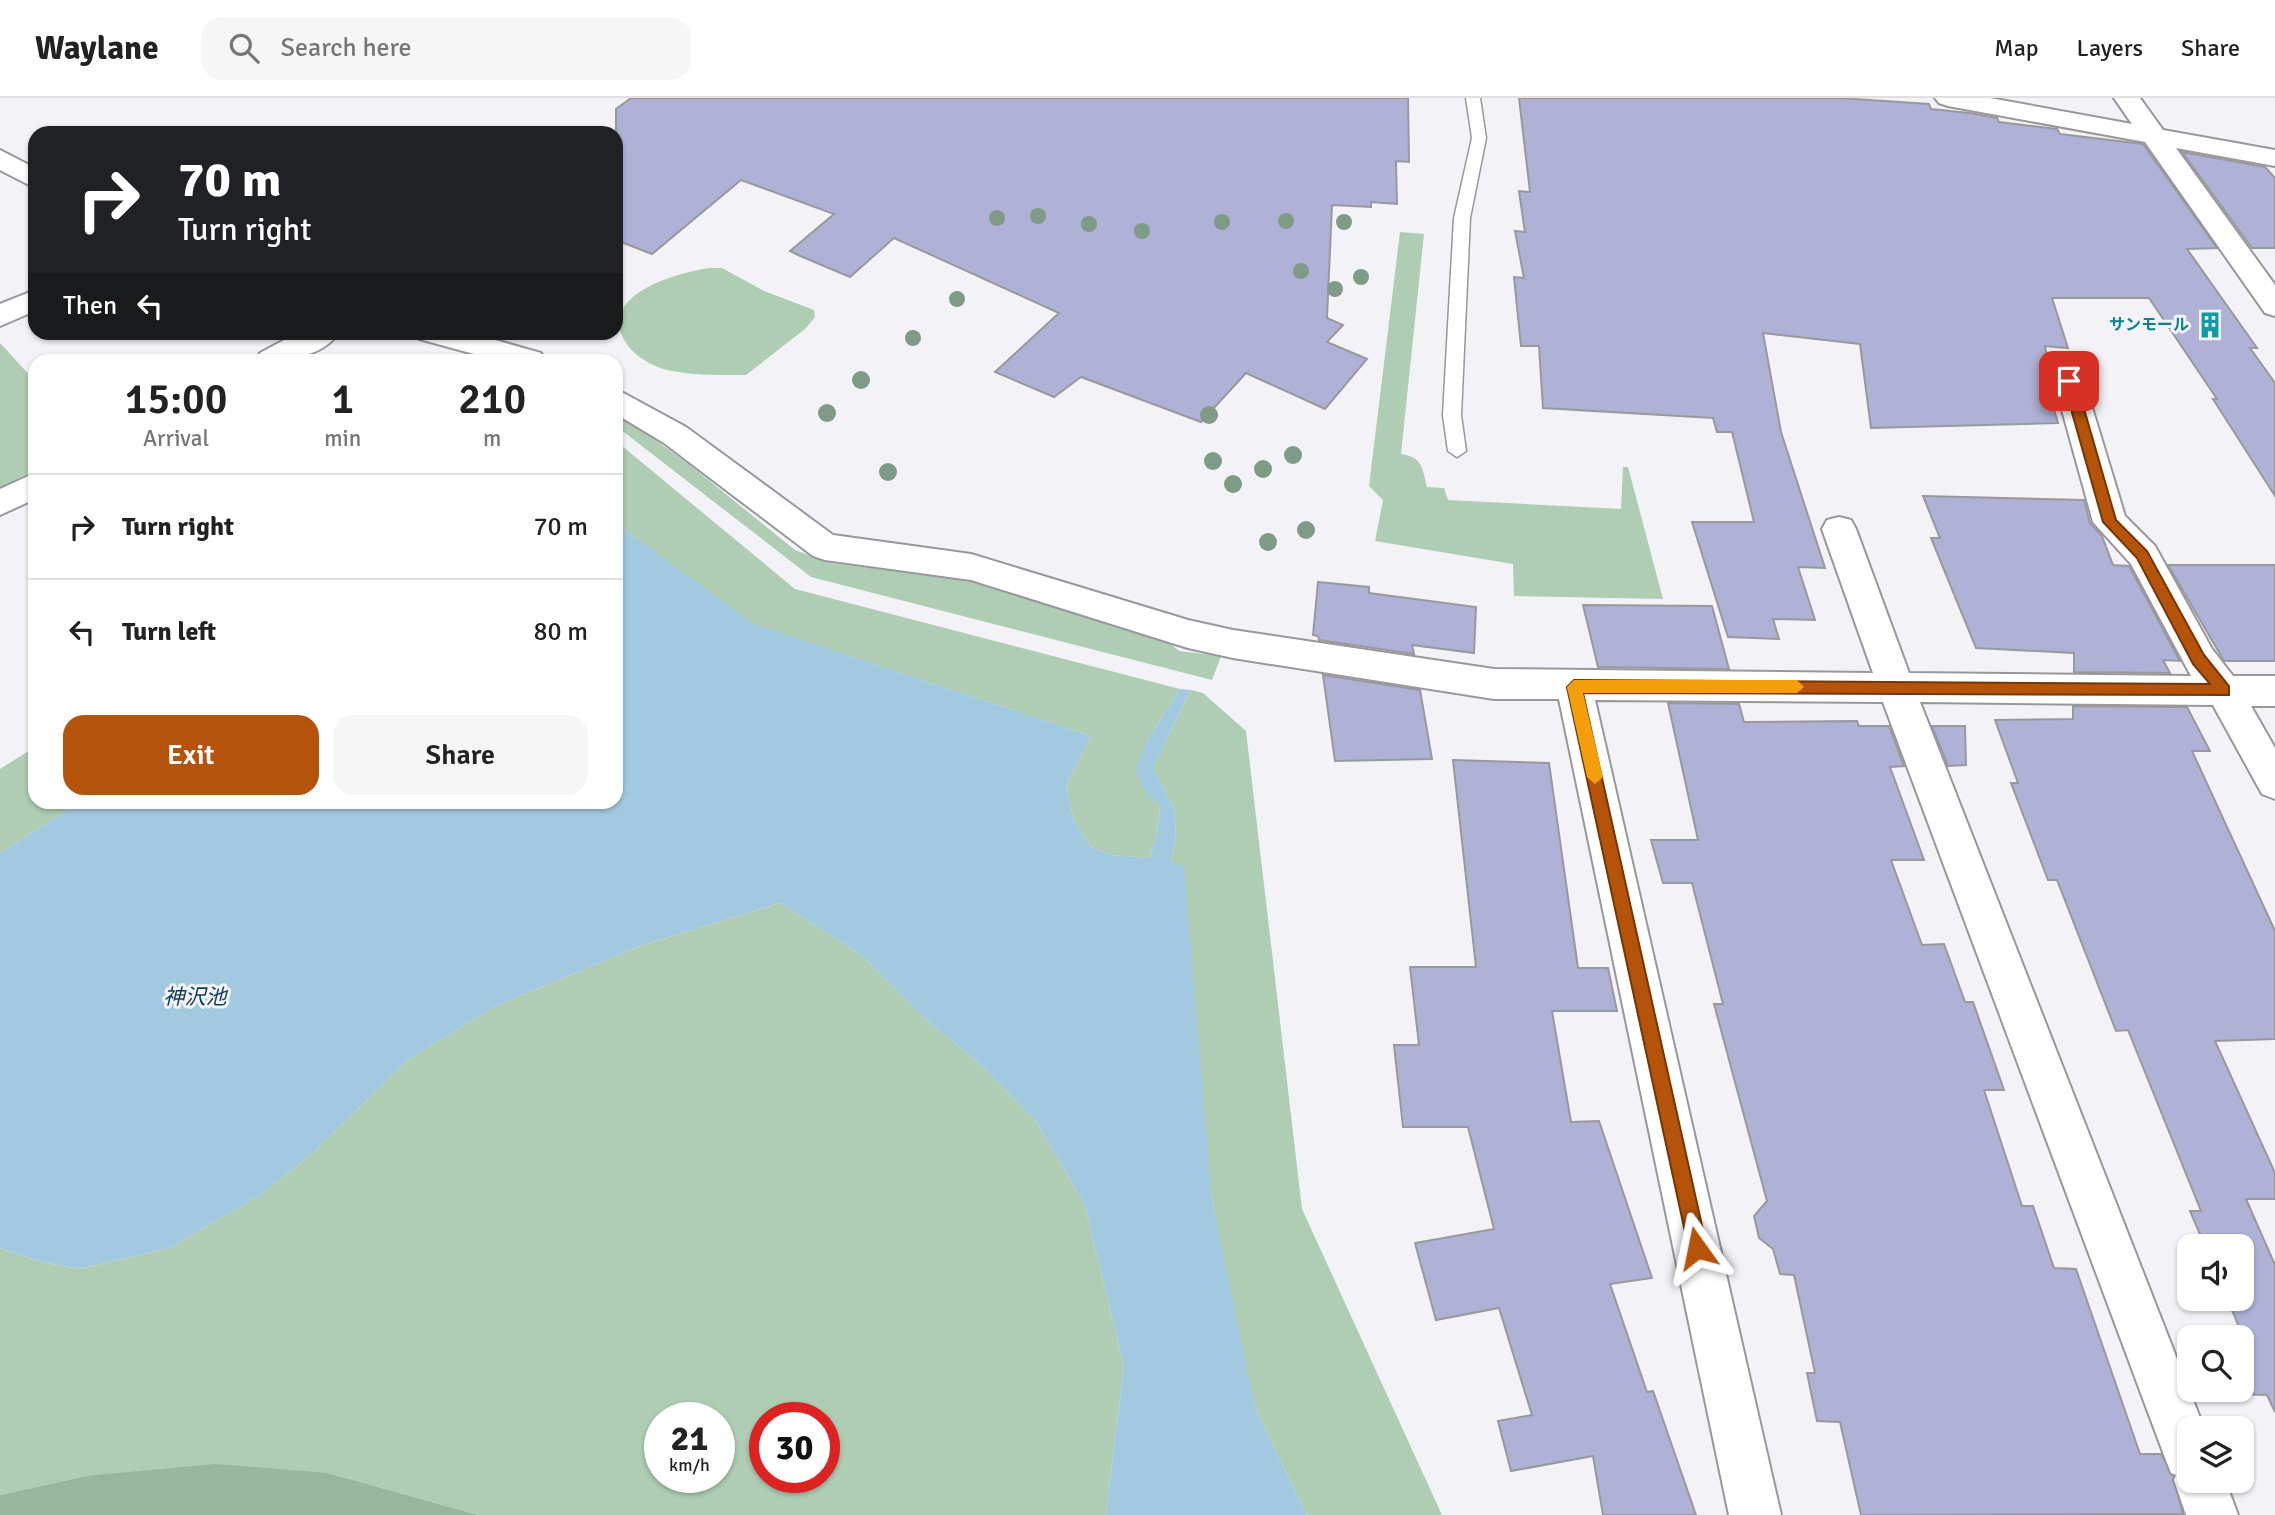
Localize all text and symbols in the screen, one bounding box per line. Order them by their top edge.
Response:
search box [201,17,691,80]
text: Waylane [35,28,159,69]
icon: search [225,29,263,67]
text: Search here [281,32,412,64]
text: Map [1994,33,2039,63]
text: Layers [2077,33,2143,63]
text: Share [2181,33,2240,63]
text: 70 m [178,150,281,210]
icon: right [63,154,154,245]
text: Turn right [178,210,311,249]
icon: left [131,287,169,325]
text: Then [63,290,117,322]
building icon: サンモール [2195,310,2225,340]
place label: サンモール [2109,315,2189,335]
pin [2039,351,2099,411]
icon: arrive [2050,362,2088,400]
text: 15:00 [125,374,227,425]
text: 1 [331,374,354,425]
text: 210 [458,374,526,425]
text: Arrival [143,424,209,453]
text: min [324,424,361,453]
text: m [483,424,501,453]
icon: right [63,508,101,546]
text: Turn right [122,511,234,543]
text: 70 m [533,511,588,543]
icon: left [63,613,101,651]
text: Turn left [122,616,216,648]
text: 80 m [533,616,588,648]
button: Exit [63,715,319,795]
button: Share [333,715,588,795]
water label: 神沢池 [164,984,228,1010]
position arrow [1660,1211,1734,1285]
map controls [2177,1234,2254,1493]
button: sound [2177,1234,2254,1311]
button: search [2177,1325,2254,1402]
speed limit sign: 30 [749,1402,840,1493]
button: layers [2177,1416,2254,1493]
text: 21 [671,1417,708,1460]
text: km/h [669,1454,710,1476]

